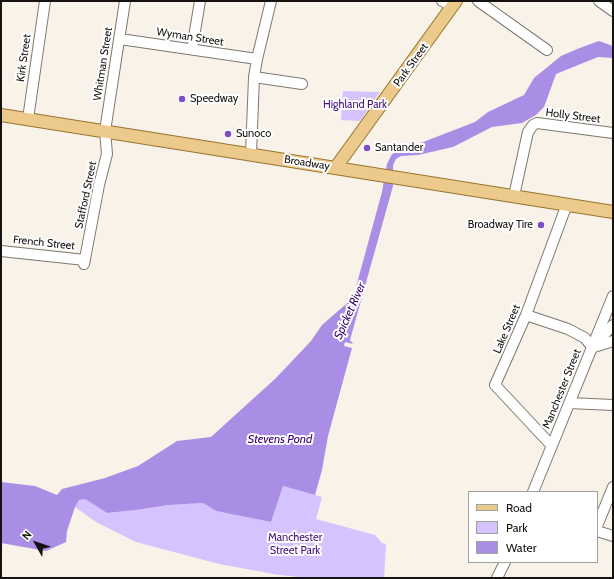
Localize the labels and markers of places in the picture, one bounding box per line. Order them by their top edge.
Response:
place label: Speedway [190,92,238,106]
marker: Speedway [177,94,187,104]
place label: Sunoco [236,127,271,141]
marker: Sunoco [223,129,233,139]
place label: Santander [375,141,423,155]
marker: Santander [362,143,372,153]
place label: Broadway Tire [468,218,533,232]
marker: Broadway Tire [536,220,546,230]

